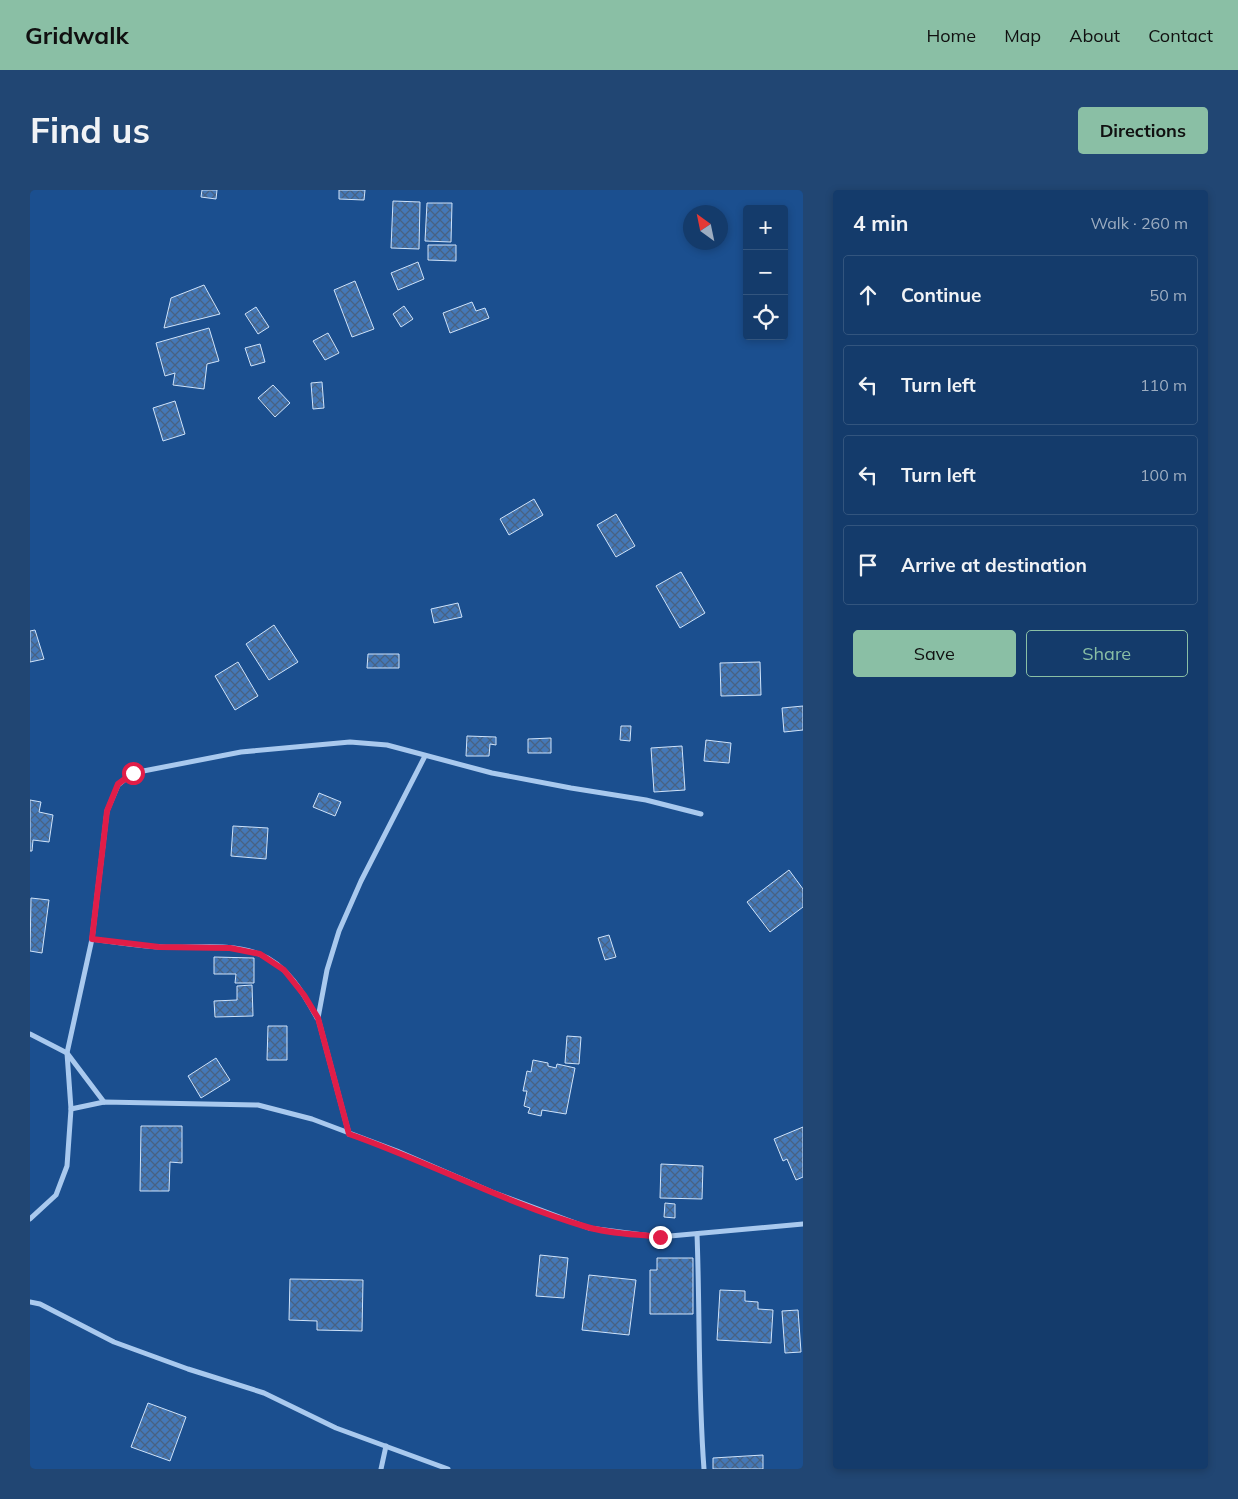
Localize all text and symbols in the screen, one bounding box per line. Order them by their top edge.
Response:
text: Gridwalk [25,20,129,50]
text: Home [926,24,976,47]
text: Map [1004,24,1041,47]
text: About [1069,24,1120,47]
text: Contact [1148,24,1213,47]
button: Directions [1078,107,1208,154]
text: Find us [30,108,150,152]
north arrow [683,205,728,250]
map controls [743,205,788,340]
button: + [743,205,788,250]
text: 4 min [853,210,908,236]
text: Walk · 260 m [1090,213,1188,233]
button: − [743,250,788,295]
icon: ahead [854,281,882,309]
text: Continue [901,283,981,307]
text: 50 m [1150,285,1187,305]
button: locate [743,295,788,340]
icon: left [854,371,882,399]
text: Turn left [901,373,976,397]
text: 110 m [1140,375,1187,395]
icon: left [854,461,882,489]
text: Turn left [901,463,976,487]
text: 100 m [1140,465,1187,485]
icon: arrive [854,551,882,579]
text: Arrive at destination [901,553,1087,577]
button: Save [853,630,1016,677]
button: Share [1026,630,1188,677]
route start [122,762,145,785]
route end [649,1226,672,1249]

